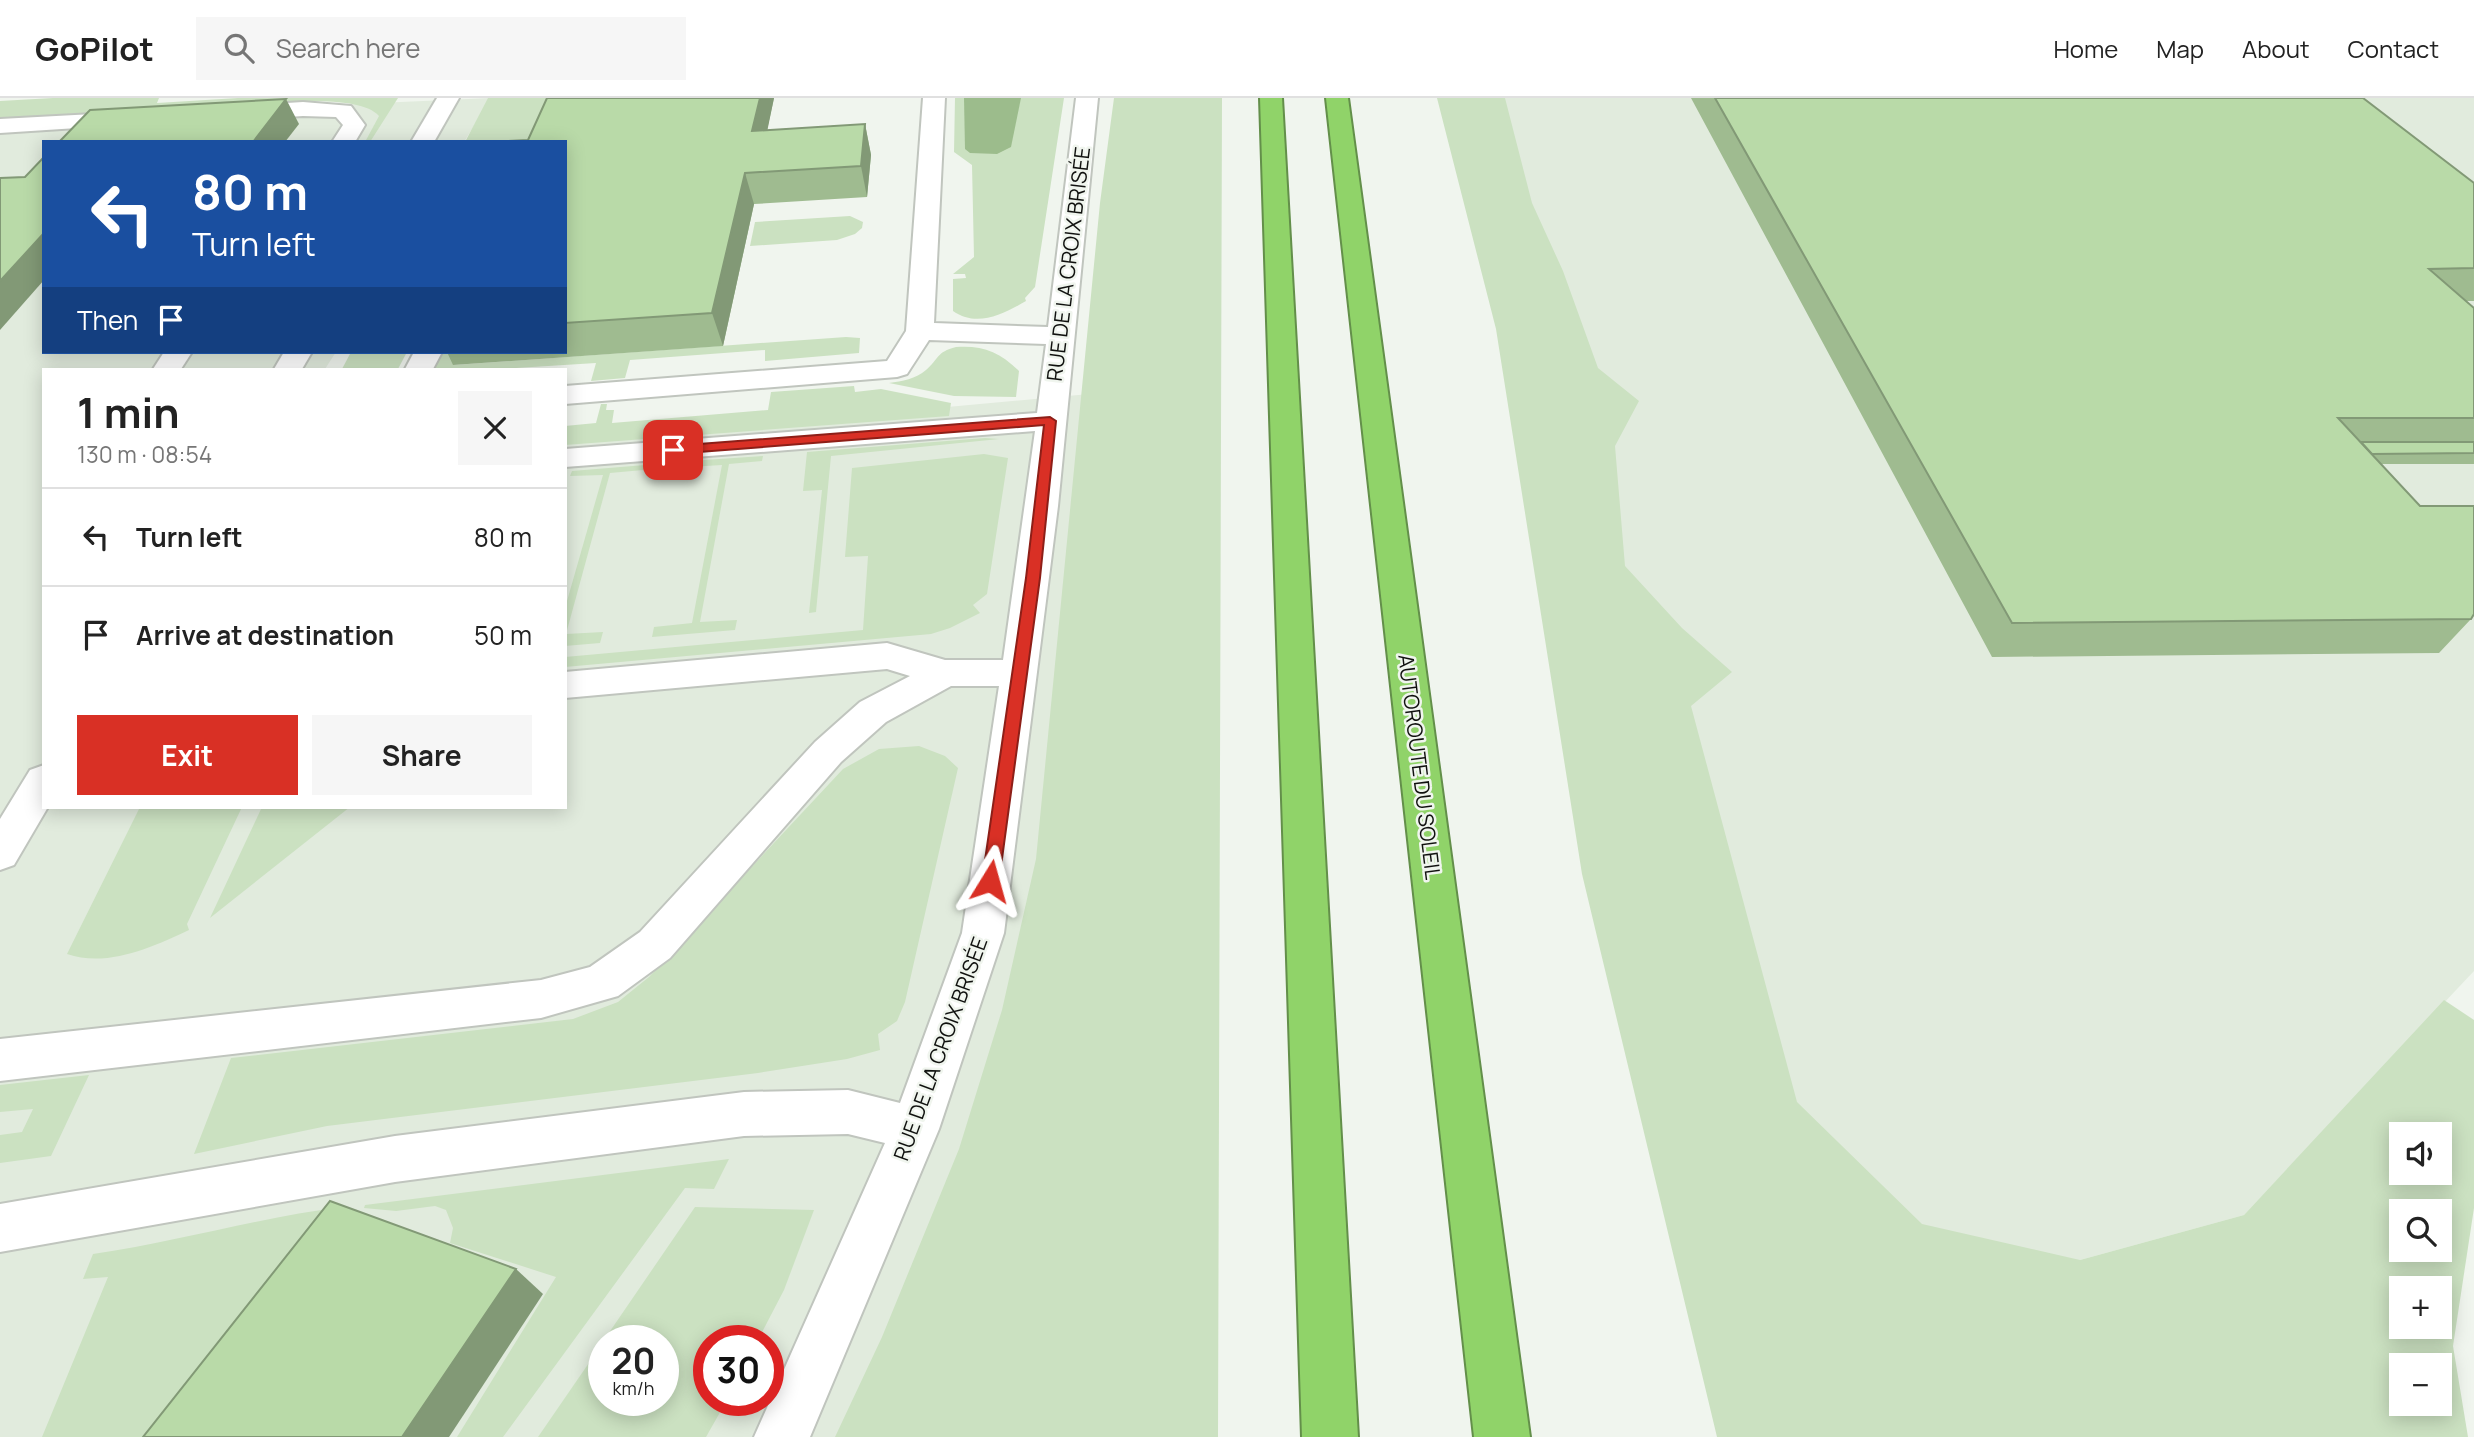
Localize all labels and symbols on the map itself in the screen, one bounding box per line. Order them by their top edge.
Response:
street label: RUE DE LA CROIX BRISÉE [1040,145,1096,383]
pin [643,420,703,480]
street label: AUTOROUTE DU SOLEIL [1392,653,1448,881]
position arrow [953,844,1027,918]
street label: RUE DE LA CROIX BRISÉE [887,933,994,1164]
speed limit sign: 30 [693,1325,784,1416]

